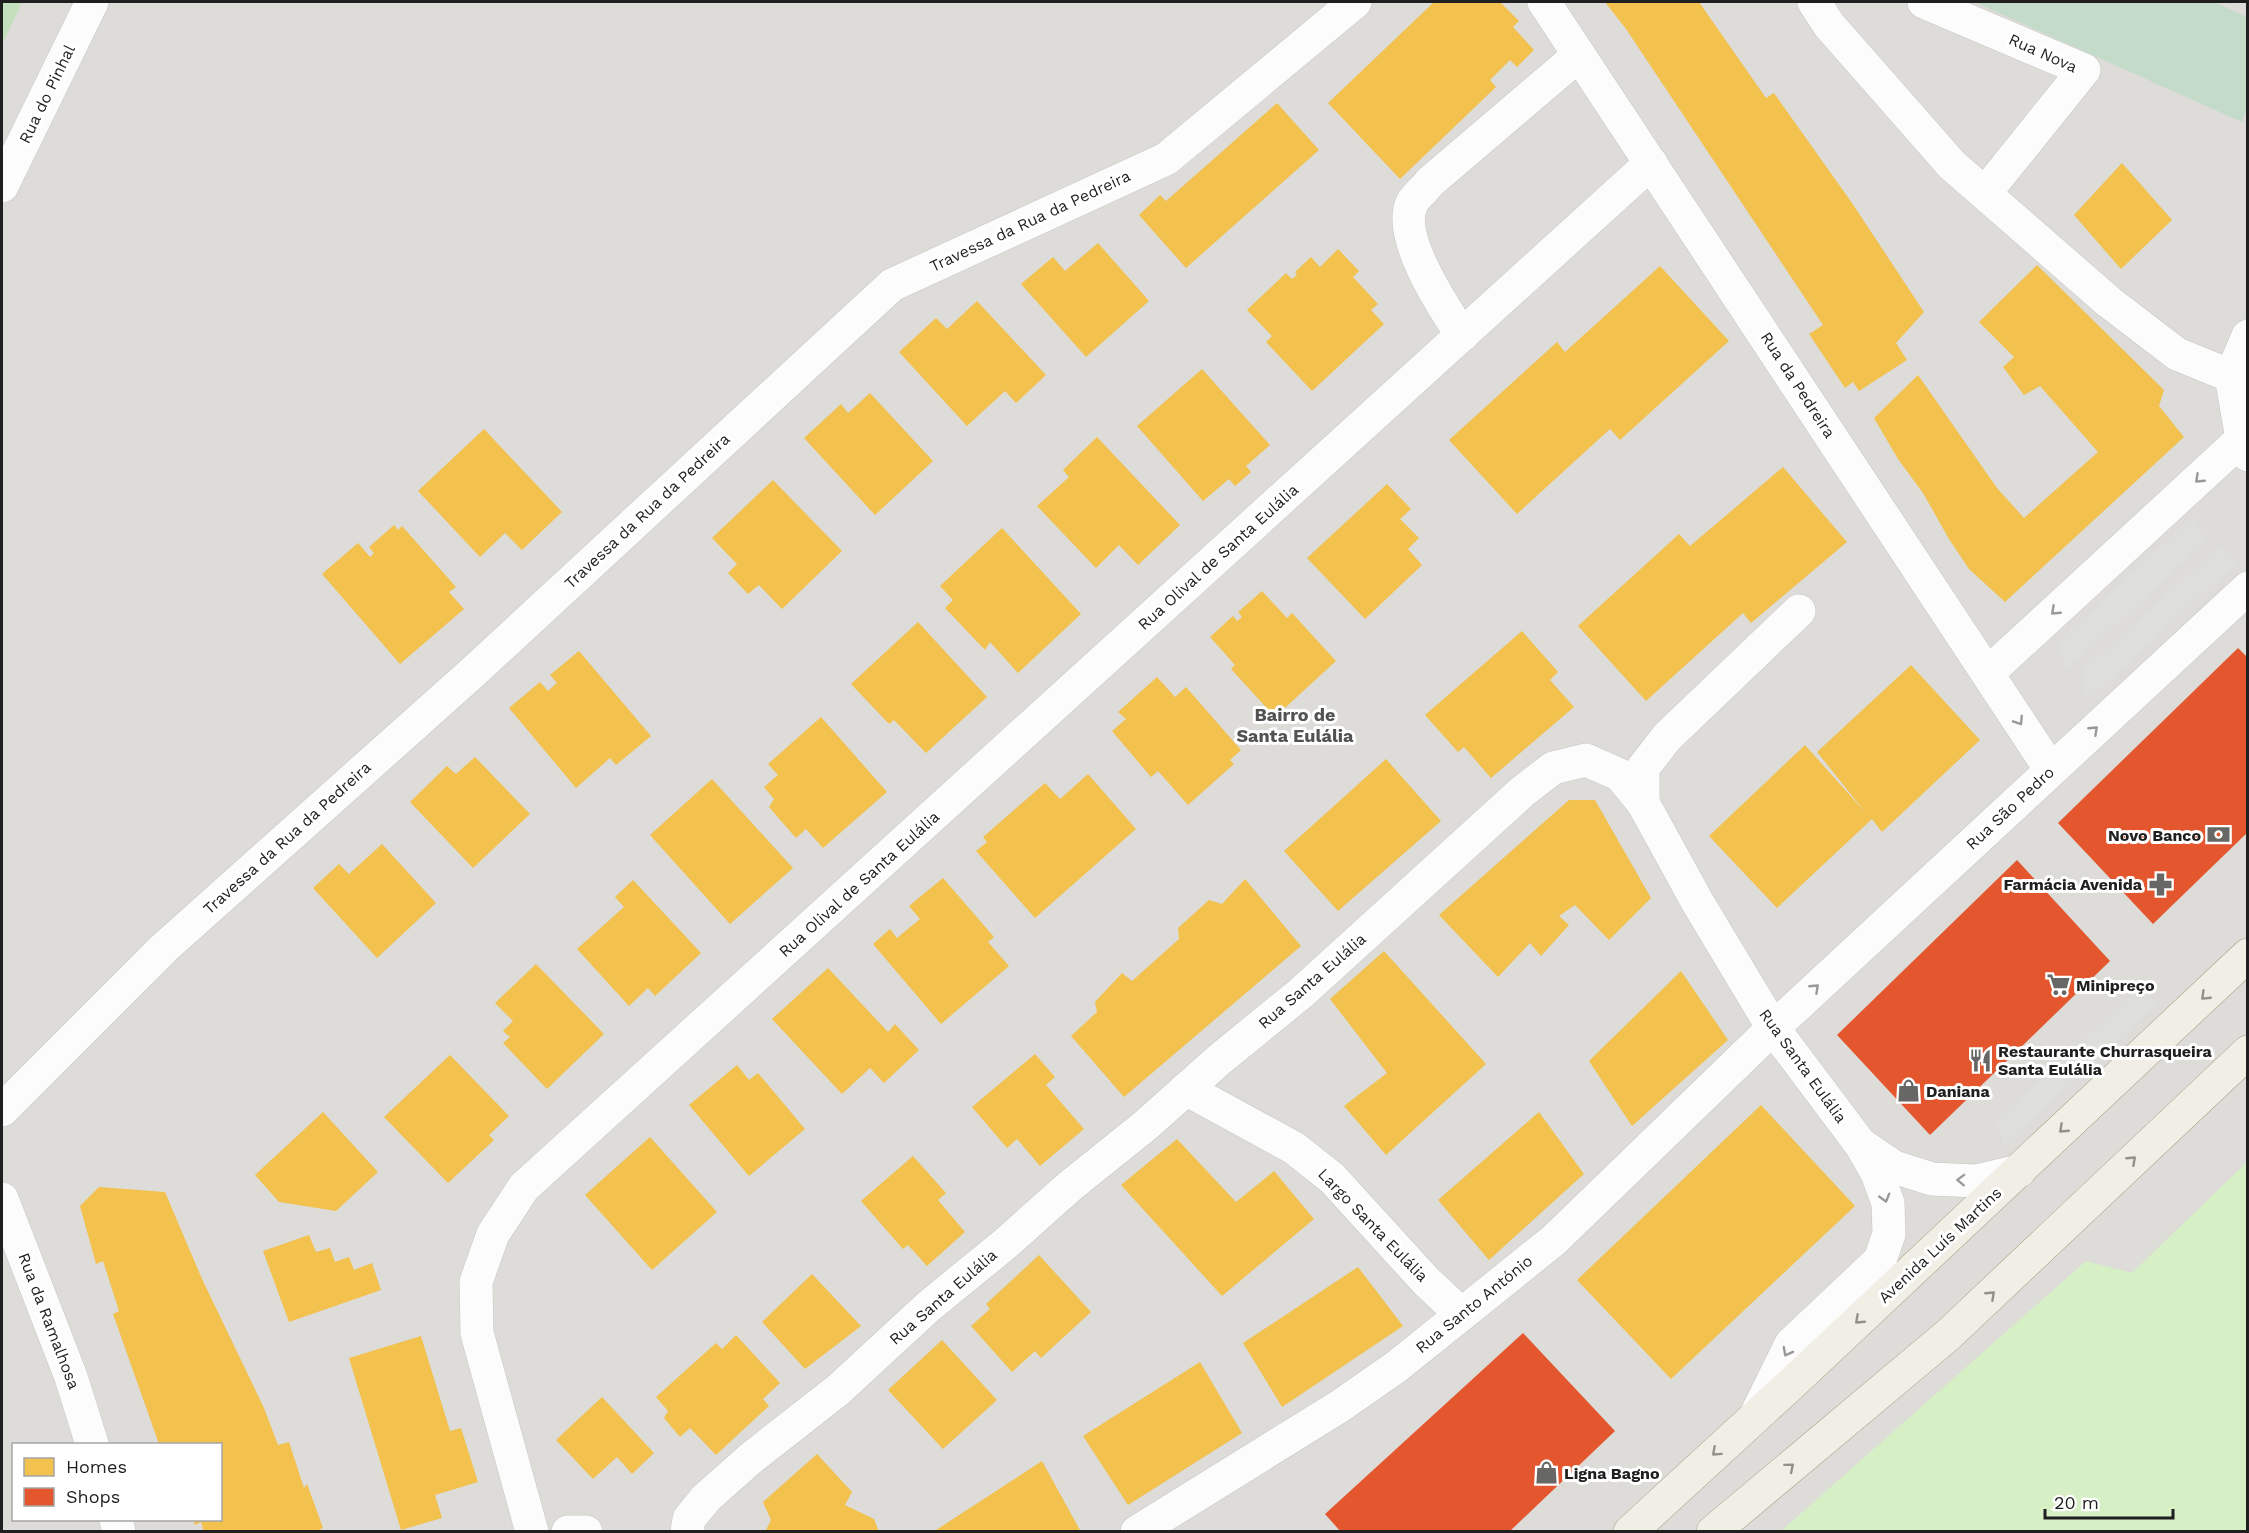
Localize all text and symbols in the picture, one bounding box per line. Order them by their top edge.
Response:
street label: Rua Nova [2006,30,2080,76]
street label: Rua do Pinhal [15,42,79,146]
street label: Travessa da Rua da Pedreira [927,166,1133,276]
street label: Rua da Pedreira [1757,328,1839,442]
street label: Travessa da Rua da Pedreira [560,429,734,593]
one-way arrow [2195,472,2206,483]
street label: Rua Olival de Santa Eulália [1134,480,1302,634]
one-way arrow [2052,604,2062,615]
district label: Bairro de Santa Eulália [1237,704,1354,746]
one-way arrow [2012,715,2023,726]
one-way arrow [2087,726,2098,737]
street label: Travessa da Rua da Pedreira [199,758,375,918]
street label: Rua São Pedro [1962,762,2058,854]
street label: Rua Olival de Santa Eulália [775,807,943,961]
bank icon: Novo Banco [2206,822,2232,848]
place label: Novo Banco [2108,826,2201,845]
pharmacy icon: Farmácia Avenida [2147,871,2173,897]
place label: Farmácia Avenida [2003,875,2143,894]
street label: Rua Santa Eulália [1254,929,1370,1033]
supermarket icon: Minipreço [2045,972,2071,998]
place label: Minipreço [2076,976,2155,995]
one-way arrow [1809,984,1819,995]
one-way arrow [2202,989,2212,1000]
street label: Rua Santa Eulália [1755,1005,1851,1127]
place label: Restaurante Churrasqueira Santa Eulália [1998,1042,2213,1079]
restaurant icon: Restaurante Churrasqueira Santa Eulália [1967,1047,1993,1073]
shop icon: Daniana [1895,1078,1921,1104]
place label: Daniana [1926,1082,1990,1101]
one-way arrow [2059,1122,2070,1133]
one-way arrow [2125,1157,2136,1168]
street label: Largo Santa Eulália [1314,1164,1432,1286]
one-way arrow [1957,1174,1966,1186]
street label: Avenida Luís Martins [1875,1183,2005,1307]
one-way arrow [1878,1192,1890,1203]
street label: Rua Santa Eulália [885,1245,1001,1349]
street label: Rua da Ramalhosa [14,1250,84,1392]
street label: Rua Santo António [1412,1251,1536,1357]
one-way arrow [1983,1291,1994,1302]
one-way arrow [1856,1313,1866,1324]
one-way arrow [1783,1346,1795,1357]
legend [12,1443,222,1521]
one-way arrow [1712,1445,1723,1456]
text: Homes [66,1456,127,1477]
shop icon: Ligna Bagno [1533,1460,1559,1486]
one-way arrow [1783,1463,1794,1474]
place label: Ligna Bagno [1564,1464,1660,1483]
scale bar [2045,1482,2172,1520]
text: Shops [66,1486,120,1507]
text: 20 m [2054,1492,2099,1513]

